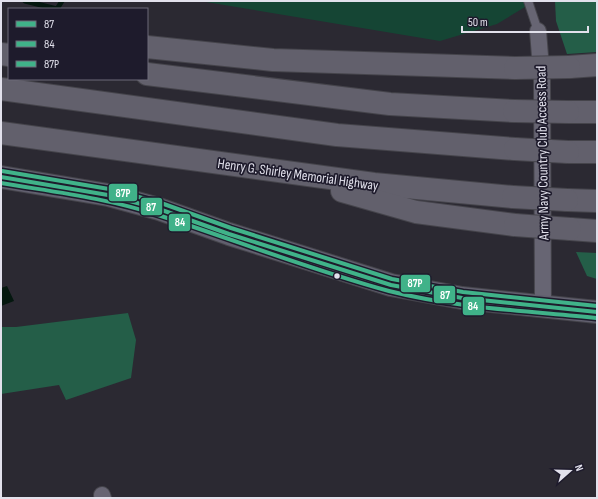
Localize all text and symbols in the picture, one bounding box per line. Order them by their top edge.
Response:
legend [8,8,148,80]
scale bar [462,8,588,34]
text: 50 m [468,15,488,30]
text: 87 [44,17,54,32]
text: 84 [44,37,55,52]
text: 87P [44,57,59,72]
street label: Army Navy Country Club Access Road [532,65,553,241]
street label: Henry G. Shirley Memorial Highway [217,155,380,194]
line badge: 87P [108,183,138,202]
text: 87P [115,187,131,200]
line badge: 87 [140,197,163,216]
text: 87 [146,201,156,214]
line badge: 84 [168,213,191,232]
text: 84 [175,216,185,229]
unlabelled marker [332,271,342,281]
line badge: 87P [400,274,431,293]
text: 87P [407,277,423,290]
line badge: 87 [433,285,456,304]
text: 87 [440,289,450,302]
line badge: 84 [462,296,485,316]
text: 84 [468,300,478,313]
north arrow [550,451,590,491]
text: N [572,463,586,473]

